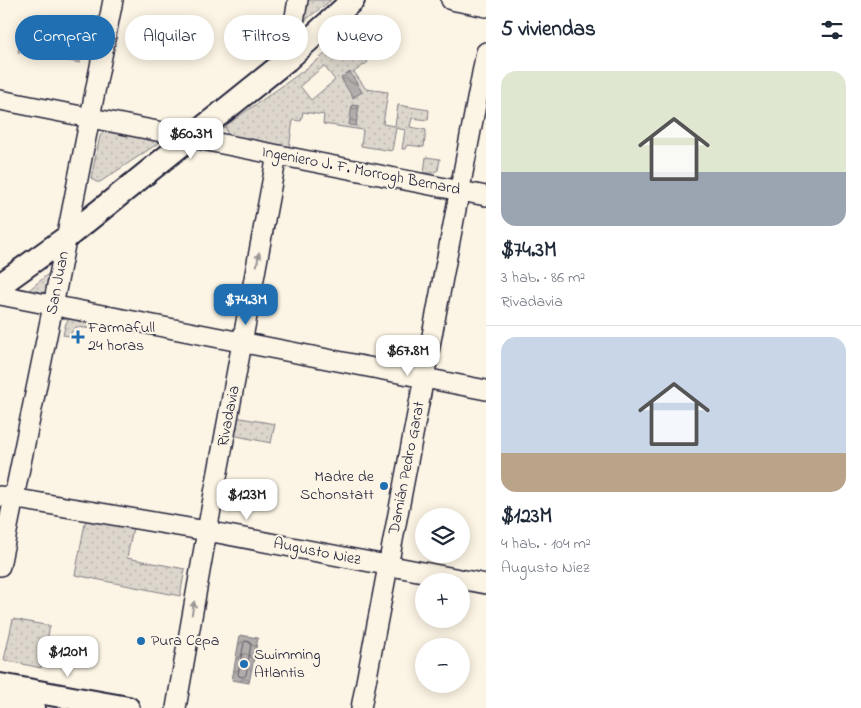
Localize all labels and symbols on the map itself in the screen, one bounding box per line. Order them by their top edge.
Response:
pin: $60.3M [150,118,232,160]
street label: Ingeniero J. F. Morrogh Bernard [260,140,462,202]
street label: San Juan [40,249,76,317]
one-way arrow [254,252,262,267]
pin: $74.3M [205,284,287,326]
place label: Farmafull 24 horas [87,316,155,358]
marker: Farmafull 24 horas [72,331,84,343]
pin: $67.8M [367,334,449,377]
street label: Rivadavia [211,383,247,449]
street label: Damián Pedro Garat [382,399,432,538]
place label: Madre de Schonstatt [300,465,375,507]
pin: $123M [212,478,282,521]
marker: Madre de Schonstatt [378,480,390,492]
street label: Augusto Niez [271,532,363,572]
one-way arrow [190,600,198,616]
place label: Pura Cepa [151,629,219,653]
marker: Pura Cepa [135,635,147,647]
pin: $120M [33,636,103,678]
place label: Swimming Atlantis [254,643,320,685]
marker: Swimming Atlantis [238,658,250,670]

